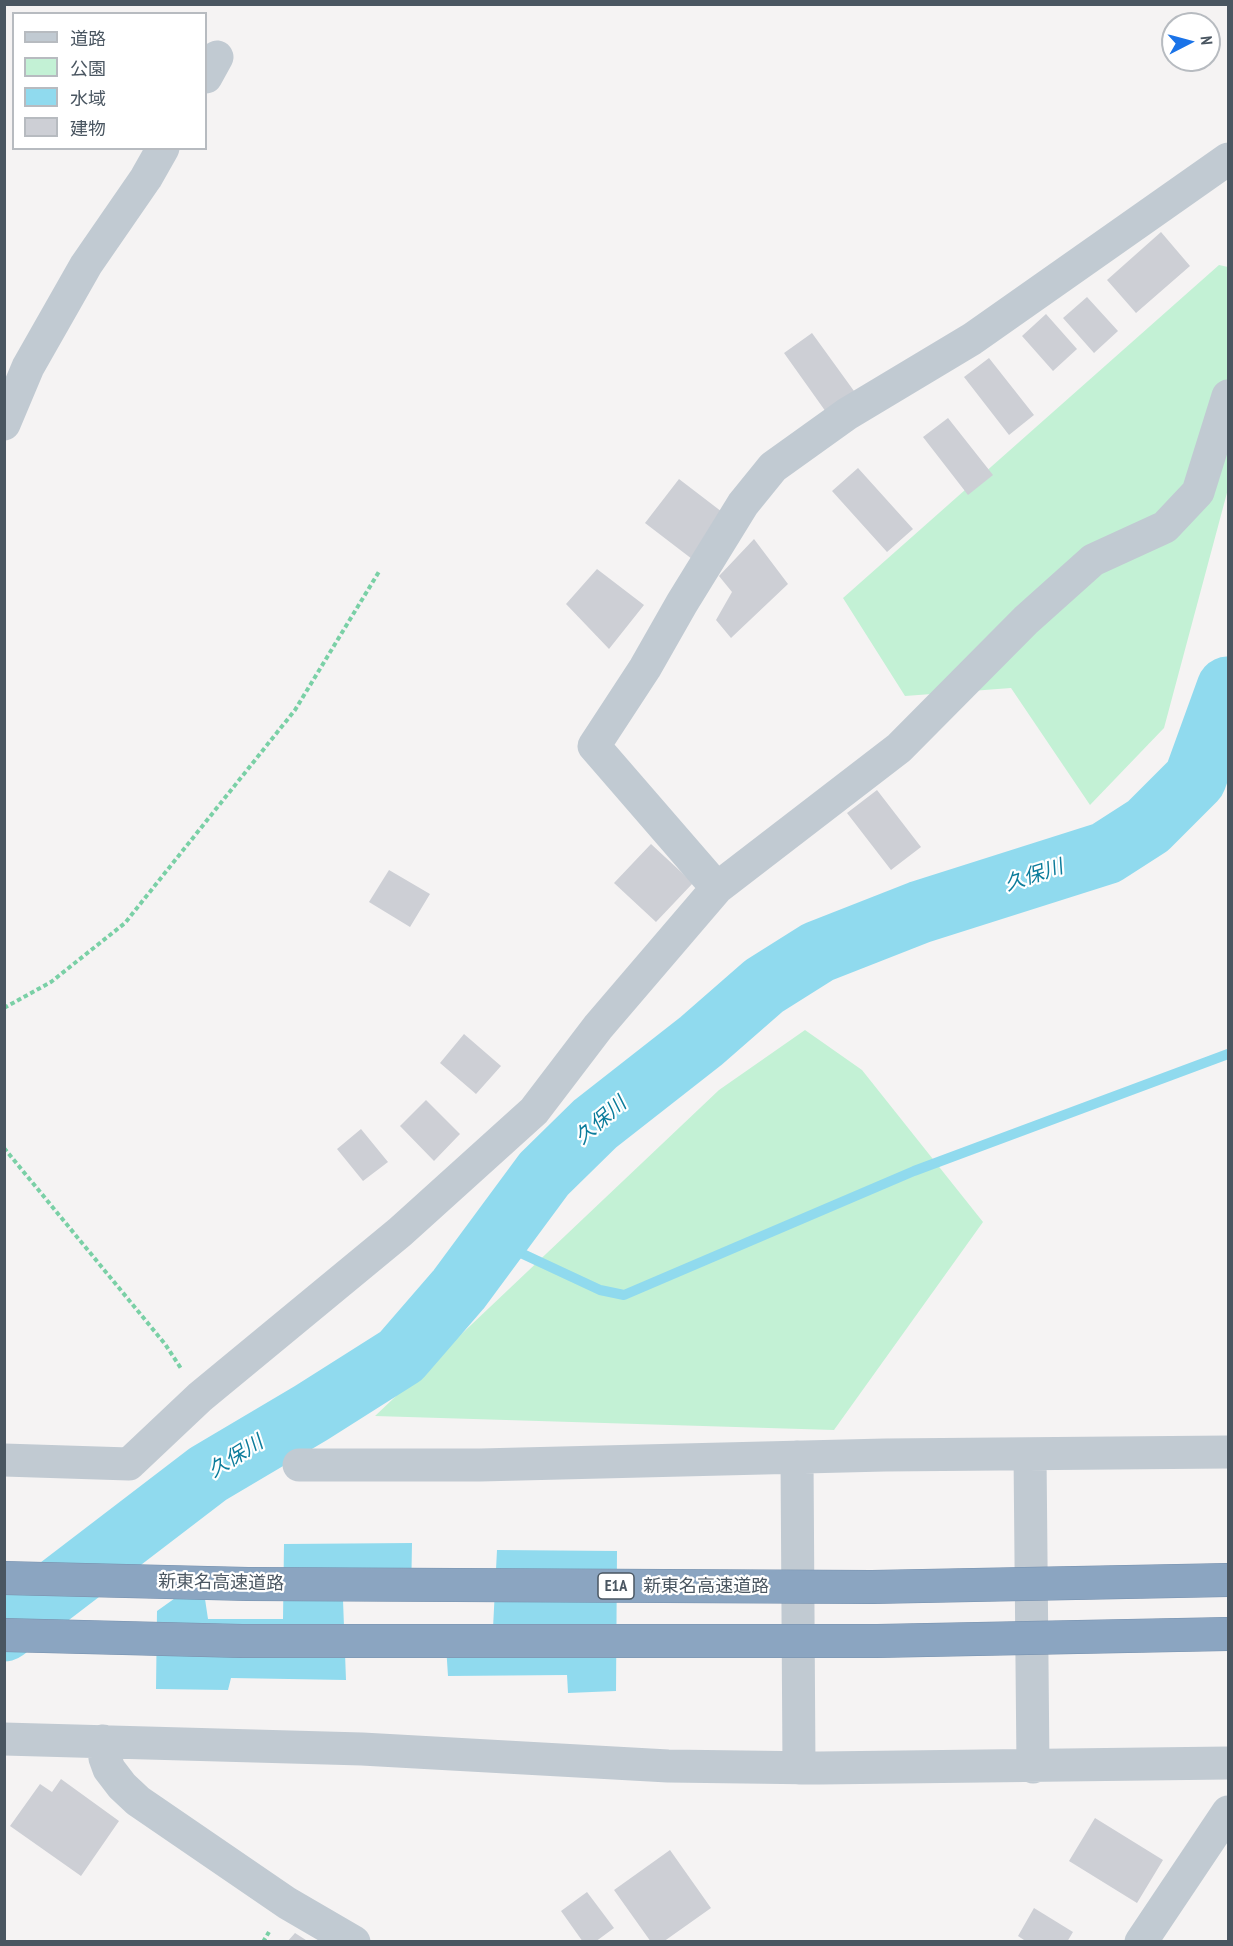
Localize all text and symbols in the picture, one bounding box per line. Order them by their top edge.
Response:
legend [12,12,207,150]
north arrow [1161,12,1221,72]
text: 道路 [70,27,106,50]
text: N [1197,35,1217,46]
text: 公園 [70,57,106,80]
text: 水域 [70,87,106,110]
text: 建物 [70,117,106,140]
water label: 久保川 [1002,855,1066,897]
water label: 久保川 [570,1092,632,1150]
water label: 久保川 [204,1431,268,1483]
street label: 新東名高速道路 [158,1571,284,1595]
road number: E1A [598,1573,634,1599]
street label: 新東名高速道路 [643,1576,769,1598]

